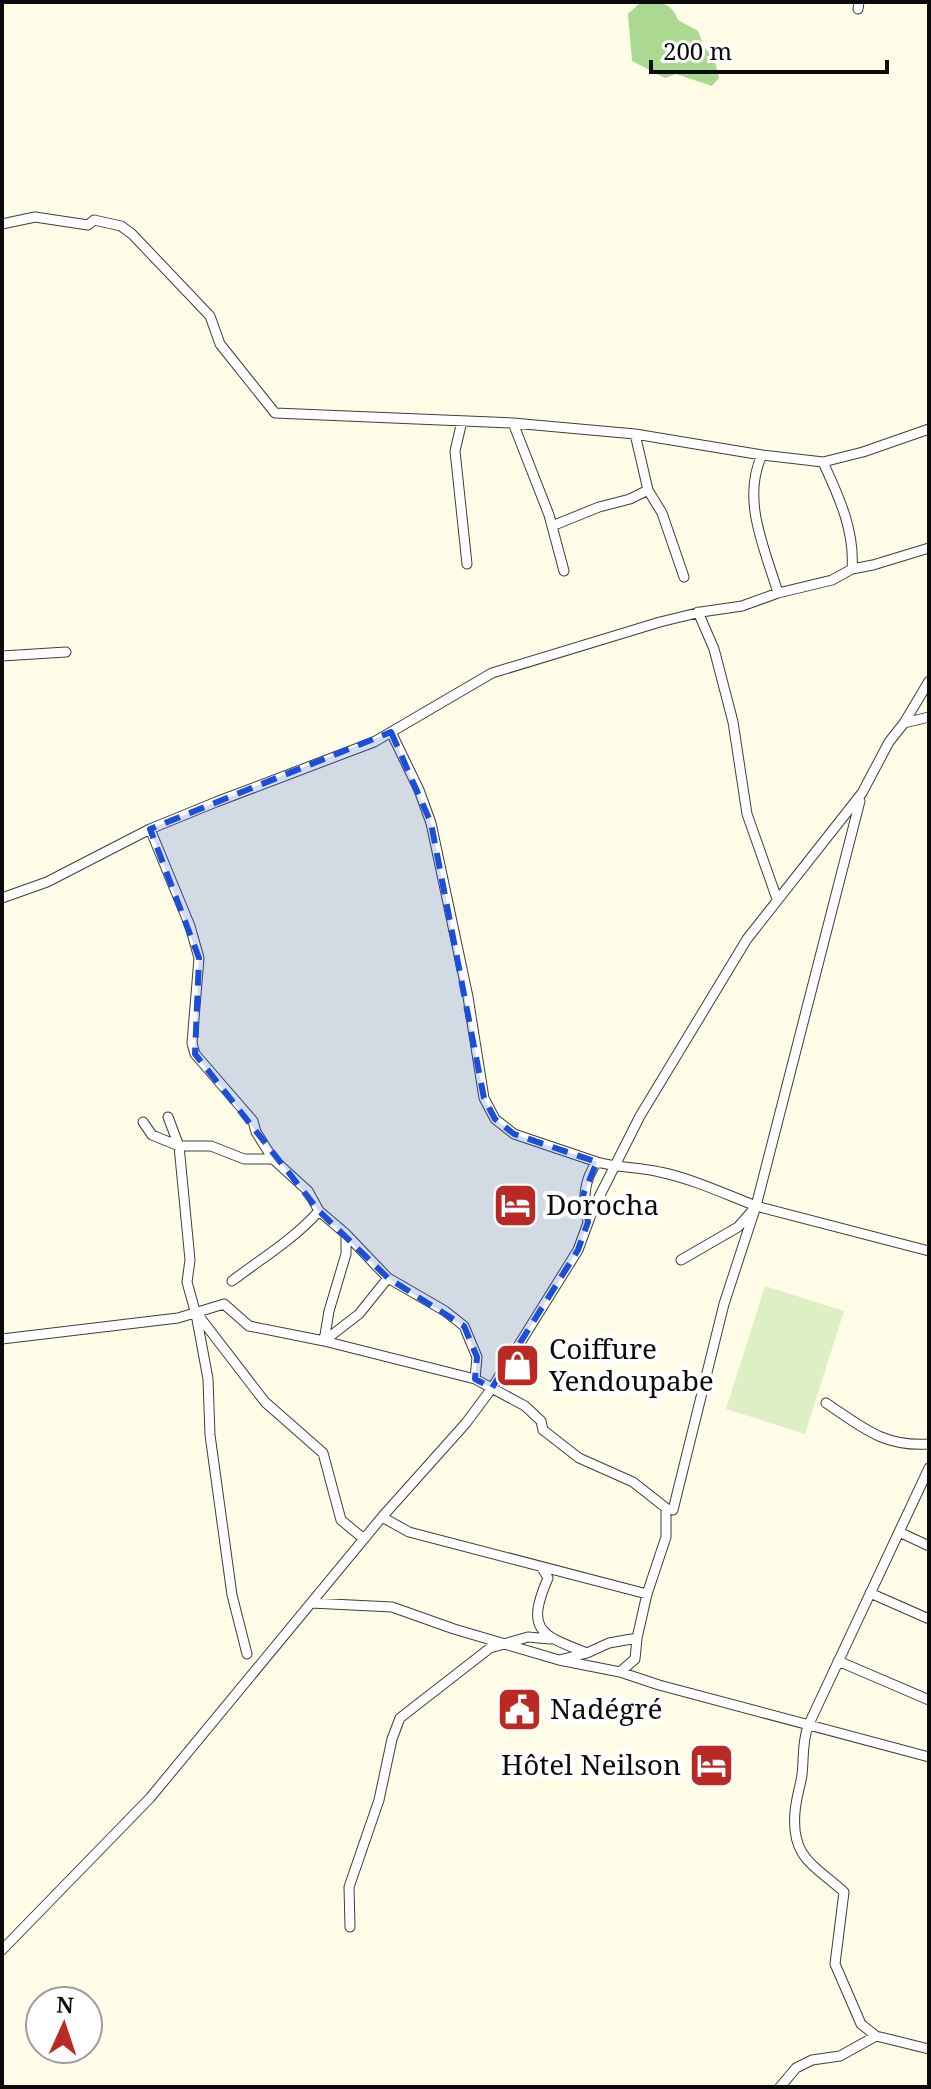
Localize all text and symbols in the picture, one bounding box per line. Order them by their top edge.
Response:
scale bar [651,24,887,74]
text: 200 m [663,34,732,67]
hotel icon: Dorocha [491,1181,539,1229]
place label: Dorocha [546,1185,659,1223]
place label: Coiffure Yendoupabe [548,1329,714,1399]
shop icon: Coiffure Yendoupabe [494,1341,542,1389]
public building icon: Nadégré [495,1685,543,1733]
place label: Nadégré [550,1689,663,1727]
hotel icon: Hôtel Neilson [688,1741,736,1789]
place label: Hôtel Neilson [501,1745,681,1783]
north arrow [24,1985,104,2065]
text: N [56,1989,75,2019]

